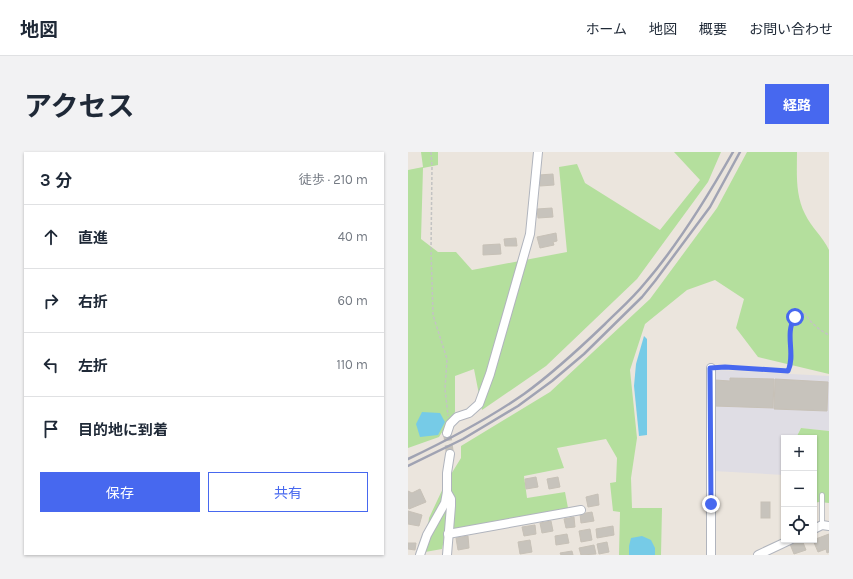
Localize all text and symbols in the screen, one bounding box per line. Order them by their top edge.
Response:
text: 地図 [20,19,58,41]
text: ホーム [585,21,627,38]
text: 地図 [649,21,677,38]
text: 概要 [699,21,727,38]
text: お問い合わせ [749,21,833,38]
button: 経路 [765,84,829,124]
text: アクセス [24,90,135,123]
text: 3 分 [40,170,72,190]
text: 徒歩 · 210 m [299,172,368,187]
icon: ahead [40,226,62,248]
text: 直進 [78,229,108,247]
text: 40 m [338,229,368,244]
icon: right [40,290,62,312]
text: 右折 [78,293,108,311]
text: 60 m [338,293,368,308]
route start [786,308,804,326]
icon: left [40,354,62,376]
text: 左折 [78,357,108,375]
text: 110 m [336,357,368,372]
icon: arrive [40,418,62,440]
text: 目的地に到着 [78,421,168,439]
map controls [781,435,817,543]
button: + [781,435,817,471]
button: − [781,471,817,507]
button: 保存 [40,472,200,512]
button: 共有 [208,472,368,512]
route end [702,495,720,513]
button: locate [781,507,817,543]

